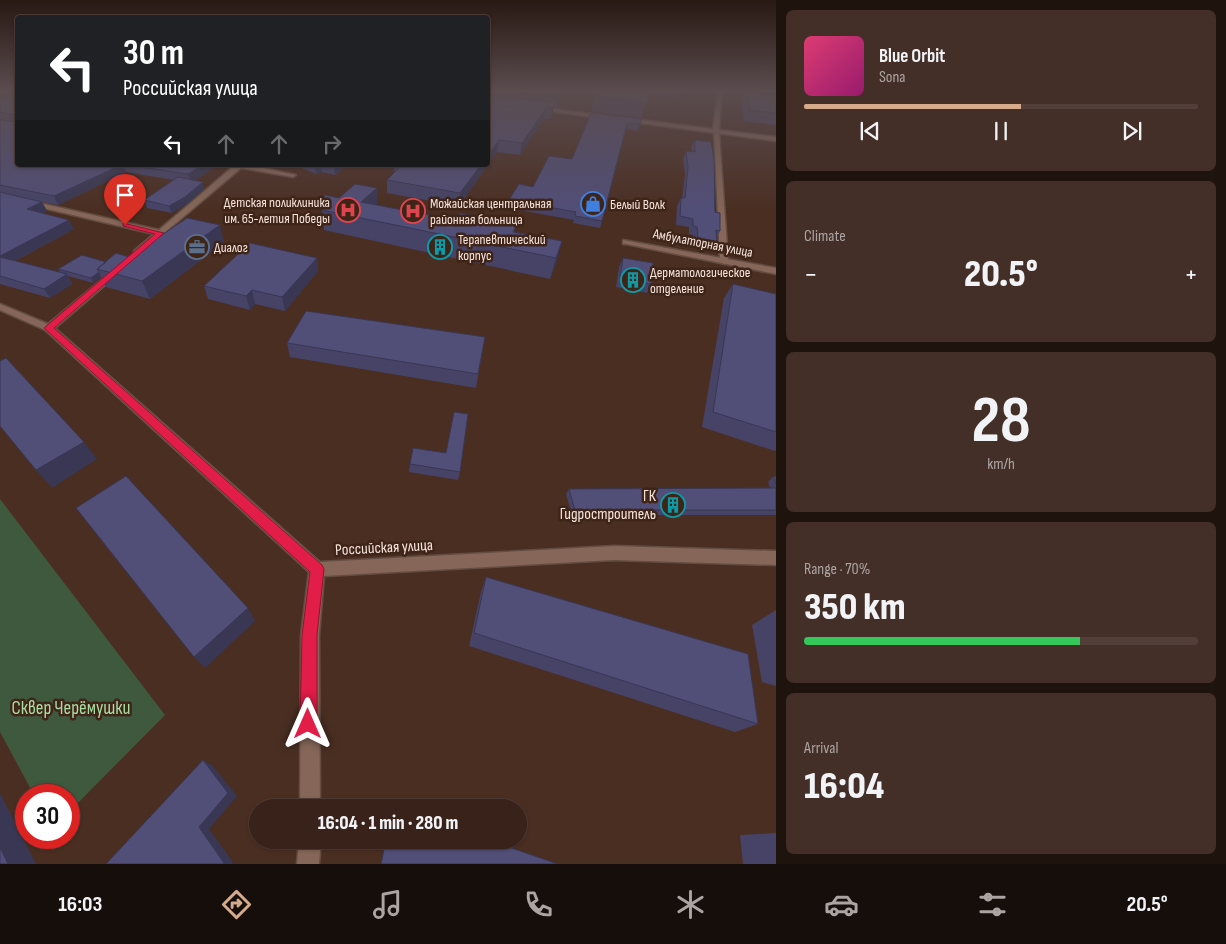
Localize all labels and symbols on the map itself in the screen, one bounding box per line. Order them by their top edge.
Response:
pin [104,174,146,225]
shop icon: Белый Волк [580,191,606,217]
place label: Детская поликлиника им. 65-летия Победы [224,194,330,227]
place label: Можайская центральная районная больница [430,195,551,228]
place label: Белый Волк [610,196,666,213]
hospital icon: Детская поликлиника им. 65-летия Победы [335,197,361,223]
hospital icon: Можайская центральная районная больница [400,198,426,224]
street label: Амбулаторная улица [651,225,754,261]
place label: Терапевтический корпус [458,231,546,264]
office icon: Диалог [184,234,210,260]
building icon: Терапевтический корпус [427,234,453,260]
place label: Диалог [214,239,248,256]
place label: Дерматологическое отделение [650,264,750,297]
building icon: Дерматологическое отделение [620,267,646,293]
place label: ГК Гидростроитель [560,487,657,524]
building icon: ГК Гидростроитель [660,492,686,518]
street label: Российская улица [335,536,433,560]
park label: Сквер Черёмушки [12,697,130,720]
position arrow [281,697,333,749]
speed limit sign: 30 [15,784,80,849]

